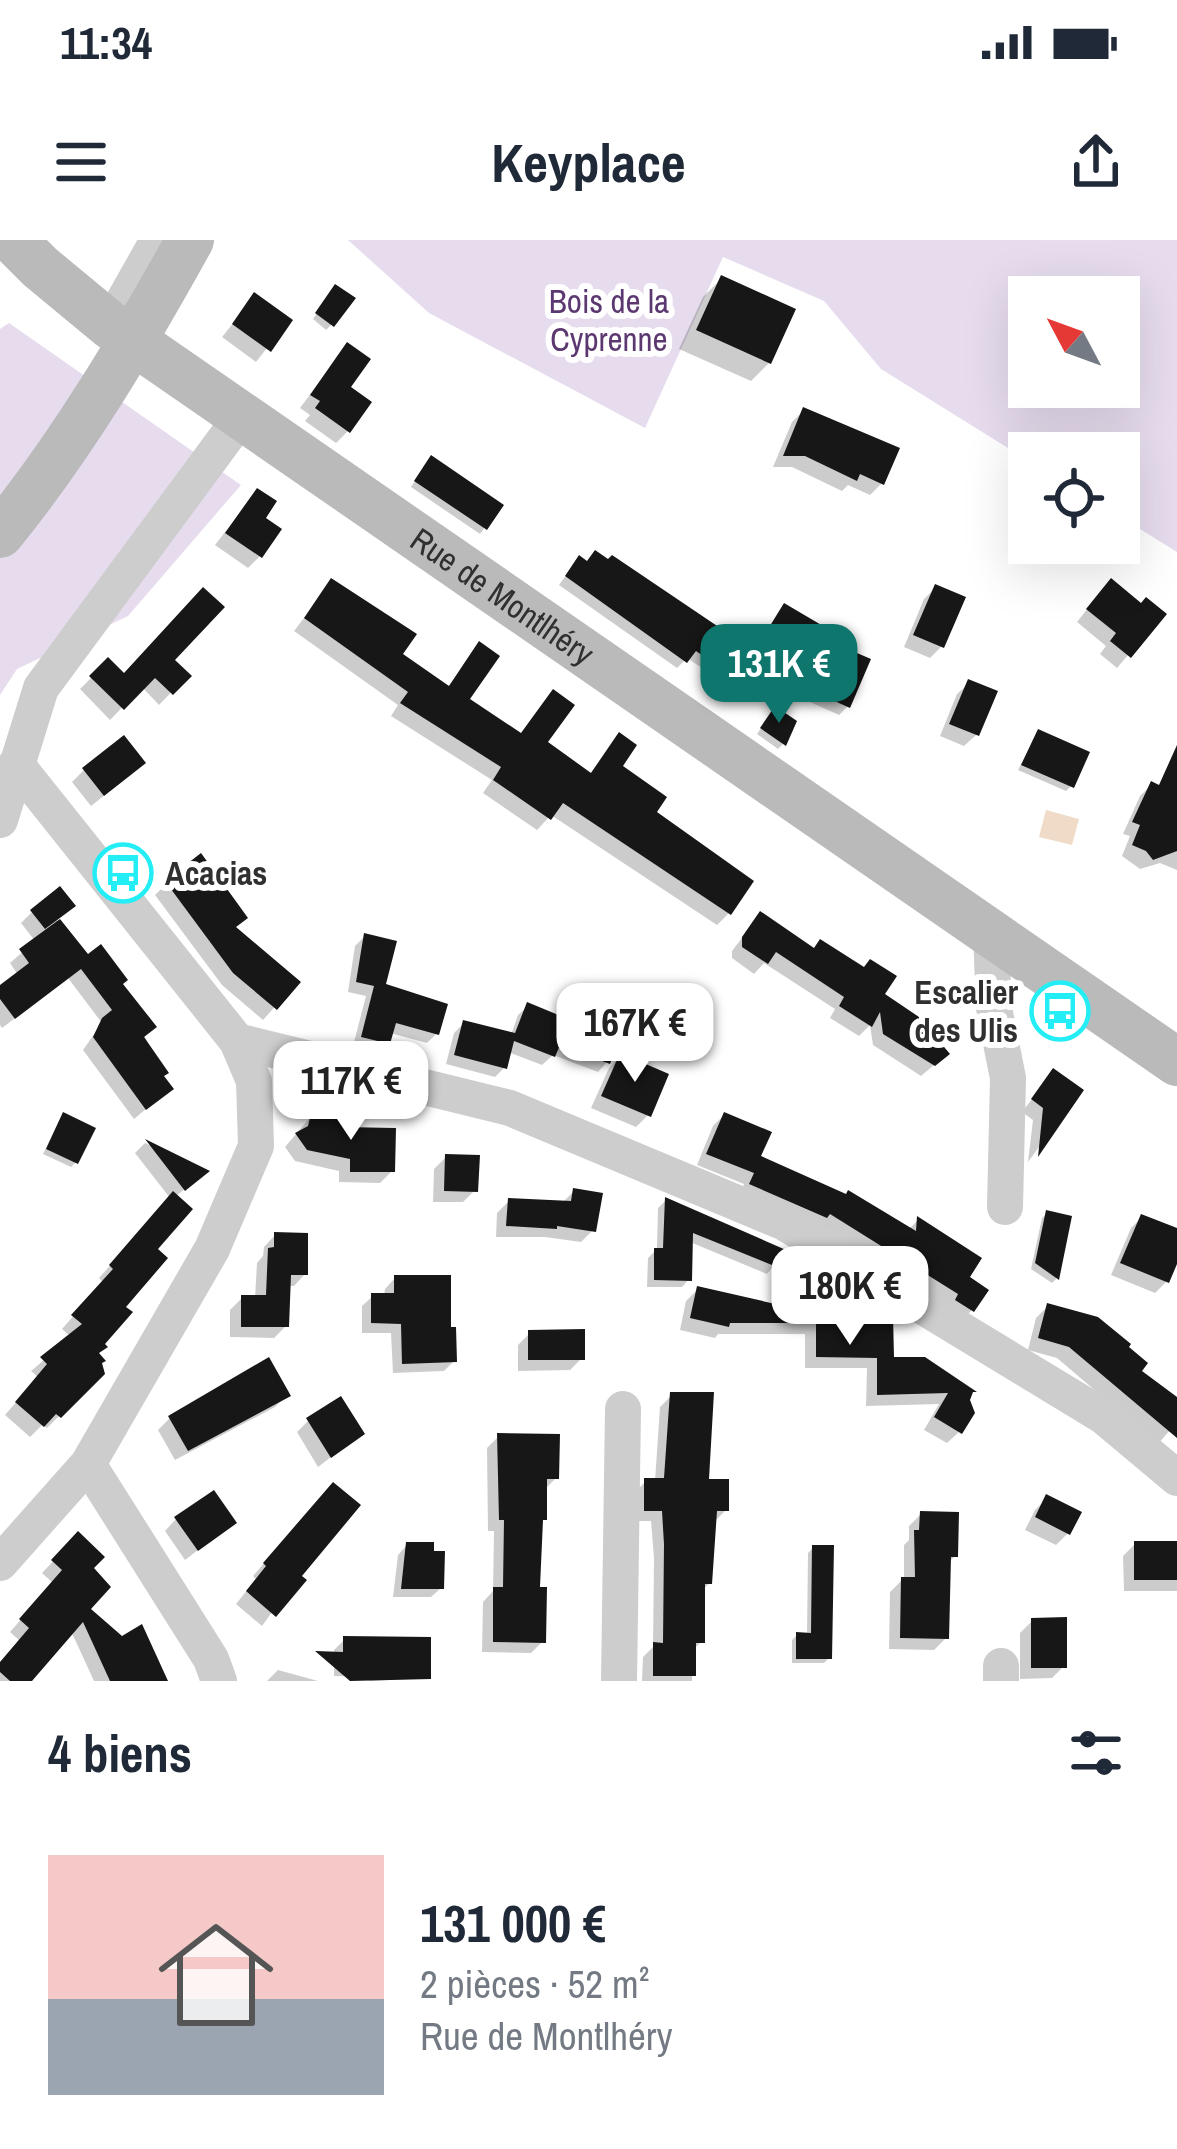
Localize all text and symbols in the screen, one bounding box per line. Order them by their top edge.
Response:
text: 11:34 [60,12,152,73]
text: Keyplace [491,126,686,199]
icon: menu [48,129,114,195]
icon: share [1063,129,1129,195]
north arrow [1008,276,1140,408]
map controls [1008,276,1140,564]
park label: Bois de la Cyprenne [549,279,669,361]
button: locate [1008,432,1140,564]
street label: Rue de Montlhéry [402,517,603,675]
pin: 131K € [681,624,877,726]
text: 131K € [727,637,831,689]
bus stop icon: Acacias [92,842,154,904]
place label: Acacias [165,851,267,895]
place label: Escalier des Ulis [914,970,1018,1052]
bus stop icon: Escalier des Ulis [1029,980,1091,1042]
pin: 167K € [537,983,733,1085]
text: 167K € [583,996,687,1048]
pin: 117K € [253,1041,449,1143]
text: 117K € [300,1054,402,1106]
pin: 180K € [752,1246,948,1348]
text: 180K € [798,1259,902,1311]
text: 4 biens [48,1719,192,1788]
icon: filters [1063,1720,1129,1786]
text: 131 000 € [420,1889,606,1958]
icon: home [144,1903,288,2047]
text: 2 pièces · 52 m² [420,1958,649,2010]
text: Rue de Montlhéry [420,2010,672,2062]

